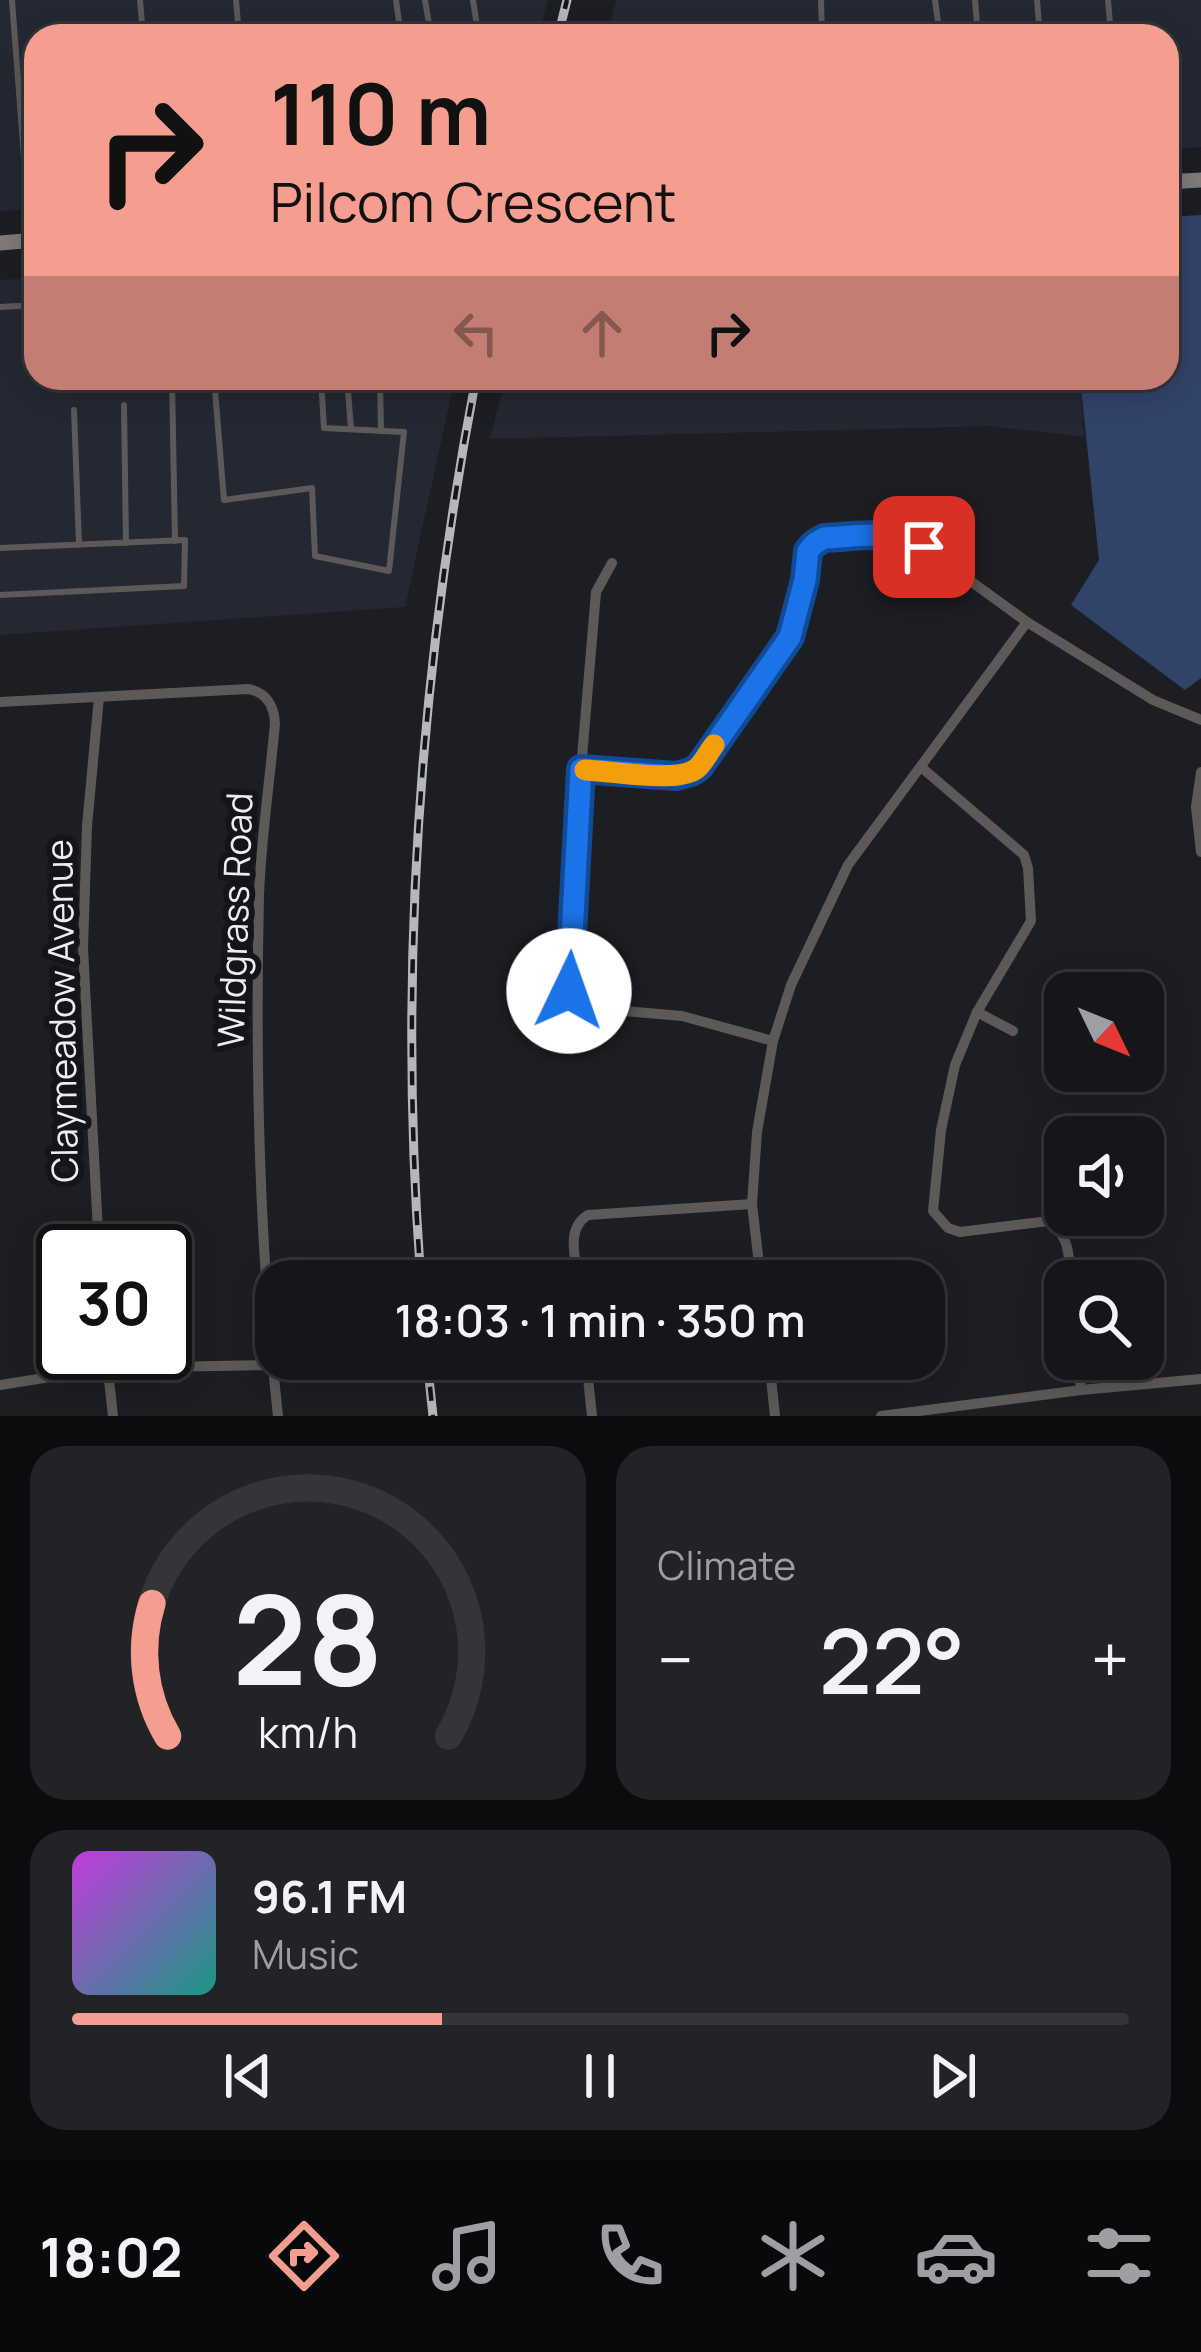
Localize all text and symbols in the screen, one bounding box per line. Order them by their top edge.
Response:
text: 110 m [270,55,491,170]
icon: right [72,72,228,228]
text: Pilcom Crescent [270,164,676,238]
icon: left [443,300,509,366]
icon: ahead [569,300,635,366]
icon: right [695,300,761,366]
pin [873,496,975,598]
icon: arrive [891,514,957,580]
street label: Wildgrass Road [206,792,263,1048]
street label: Claymeadow Avenue [34,839,89,1183]
position arrow [506,928,632,1054]
north arrow [1044,972,1164,1092]
map controls [1044,972,1164,1380]
button: sound [1044,1116,1164,1236]
speed limit sign: 30 [36,1224,192,1380]
button: search [1044,1260,1164,1380]
text: 18:03 · 1 min · 350 m [394,1289,806,1351]
text: Climate [658,1538,796,1592]
text: 28 [232,1552,383,1722]
text: 22° [819,1598,965,1721]
text: − [658,1614,693,1704]
text: + [1091,1614,1129,1704]
text: km/h [258,1702,358,1761]
text: 96.1 FM [252,1865,407,1927]
text: Music [252,1927,359,1981]
icon: previous [215,2043,281,2109]
icon: pause [567,2043,633,2109]
icon: next [920,2043,986,2109]
icon: directions [262,2214,346,2298]
icon: music [425,2214,509,2298]
icon: phone [588,2214,672,2298]
icon: climate [751,2214,835,2298]
icon: car [914,2214,998,2298]
icon: filters [1077,2214,1161,2298]
text: 18:02 [40,2219,182,2293]

